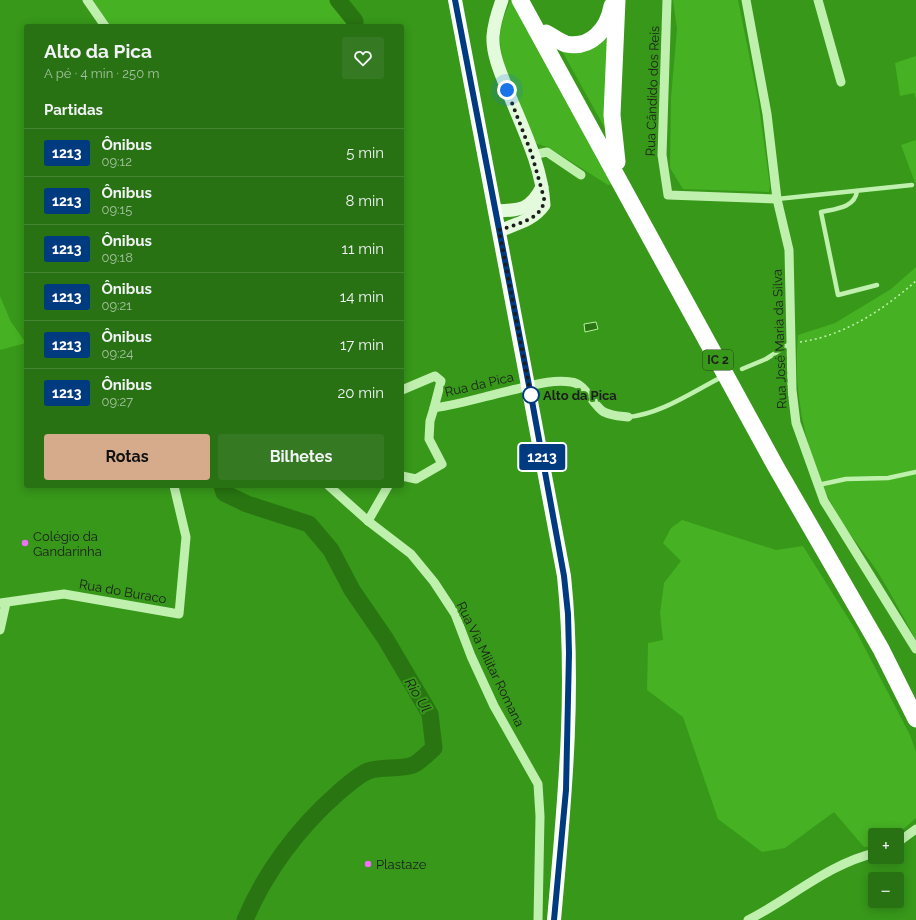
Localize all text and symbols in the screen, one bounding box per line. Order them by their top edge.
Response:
street label: Rua Cândido dos Reis [643,25,662,157]
button: heart [342,37,384,79]
text: Alto da Pica [44,40,152,62]
text: A pé · 4 min · 250 m [44,66,159,81]
your location [497,80,517,100]
text: Partidas [44,101,103,119]
text: Ônibus [102,136,152,154]
text: 5 min [346,144,384,162]
text: 1213 [52,145,82,161]
text: 09:12 [102,154,132,169]
text: Ônibus [102,184,152,202]
text: 8 min [345,192,384,210]
text: 1213 [52,193,82,209]
text: 09:15 [102,202,132,217]
text: Ônibus [102,232,152,250]
text: 11 min [342,240,384,258]
text: 1213 [52,241,82,257]
text: 09:18 [102,250,133,265]
street label: Rua José Maria da Silva [770,269,789,409]
text: Ônibus [102,280,152,298]
text: 14 min [340,288,384,306]
text: 1213 [52,289,82,305]
text: 09:21 [102,298,132,313]
text: Ônibus [102,328,152,346]
text: 17 min [340,336,384,354]
text: 1213 [52,337,82,353]
text: 09:24 [102,346,133,361]
road number: IC 2 [703,350,733,370]
street label: Rua da Pica [443,369,515,400]
text: Ônibus [102,376,152,394]
text: 20 min [337,384,384,402]
text: 1213 [52,385,82,401]
marker: Alto da Pica [522,386,540,404]
place label: Alto da Pica [543,388,617,403]
text: 09:27 [102,394,133,409]
button: Rotas [44,434,210,480]
button: Bilhetes [218,434,384,480]
line badge: 1213 [514,444,570,470]
text: 1213 [527,449,557,465]
place label: Colégio da Gandarinha [33,529,102,559]
marker: Colégio da Gandarinha [20,538,30,548]
street label: Rua do Buraco [78,576,168,607]
street label: Rua Via Militar Romana [454,599,527,729]
water label: Rio Ul [402,675,435,715]
map controls [868,828,904,908]
button: + [868,828,904,864]
place label: Plastaze [376,857,427,872]
marker: Plastaze [363,859,373,869]
button: − [868,872,904,908]

